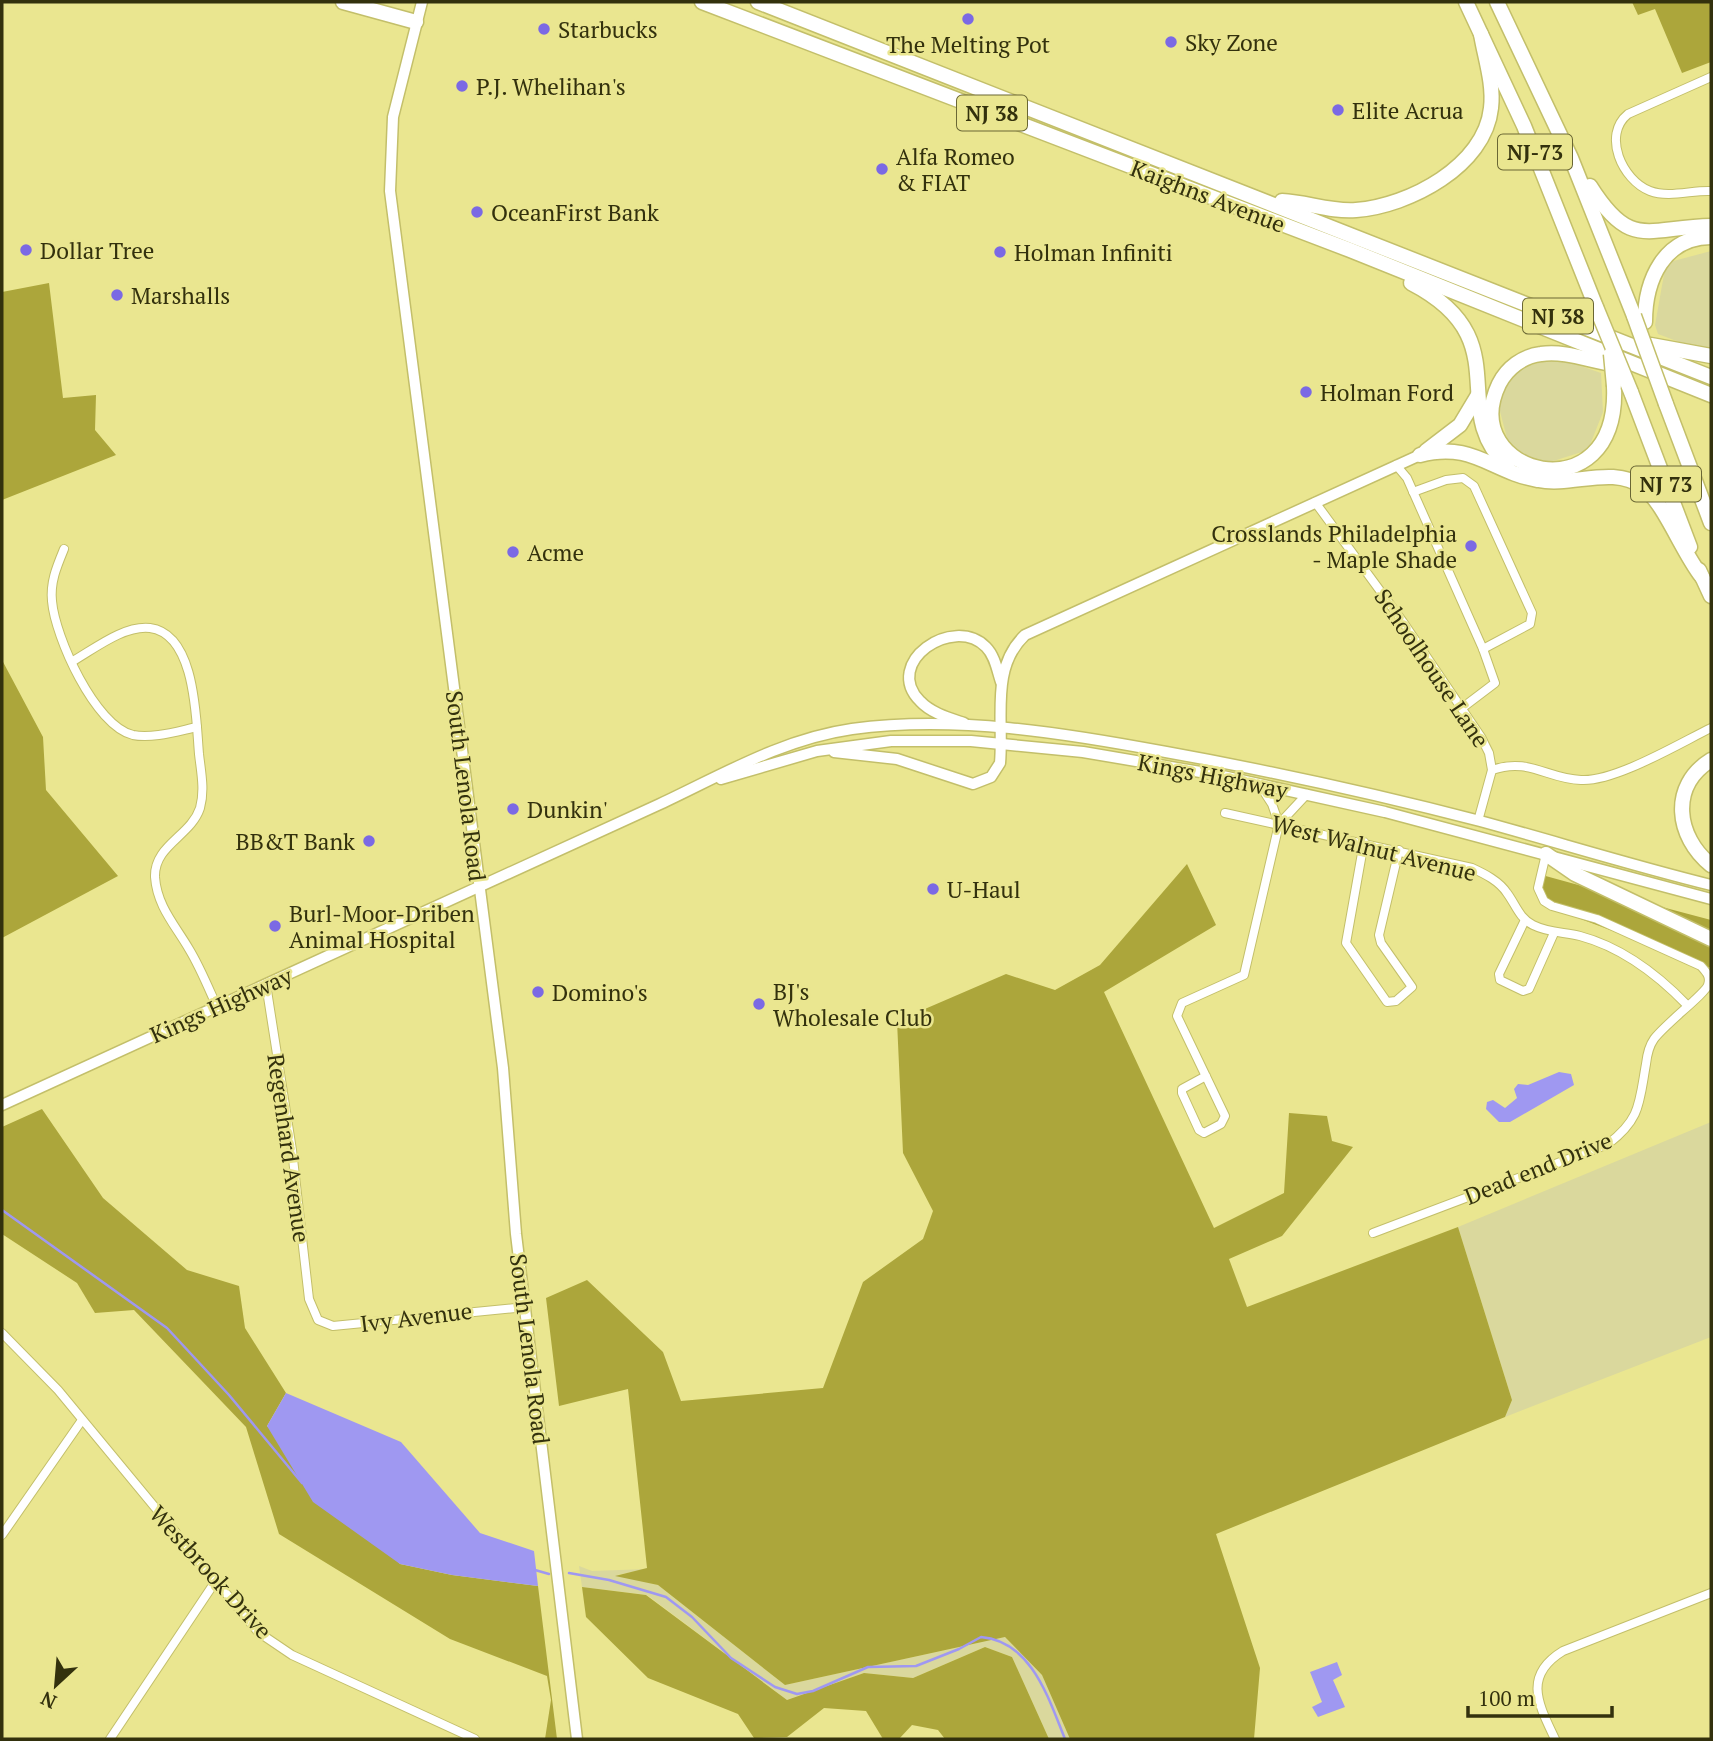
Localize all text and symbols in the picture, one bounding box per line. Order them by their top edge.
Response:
marker: The Melting Pot [960,11,976,27]
place label: Starbucks [558,14,658,45]
marker: Starbucks [536,21,552,37]
place label: Sky Zone [1185,27,1278,58]
place label: The Melting Pot [886,29,1051,60]
marker: Sky Zone [1163,34,1179,50]
place label: P.J. Whelihan's [476,71,626,102]
marker: P.J. Whelihan's [454,78,470,94]
place label: Elite Acrua [1352,95,1464,126]
road number: NJ 38 [957,96,1027,130]
marker: Elite Acrua [1330,102,1346,118]
road number: NJ-73 [1498,134,1572,170]
place label: Alfa Romeo & FIAT [896,141,1015,198]
street label: Kaighns Avenue [1126,152,1290,240]
marker: Alfa Romeo & FIAT [874,161,890,177]
place label: OceanFirst Bank [491,197,659,228]
marker: OceanFirst Bank [469,204,485,220]
place label: Dollar Tree [40,235,154,266]
place label: Holman Infiniti [1014,237,1173,268]
marker: Dollar Tree [18,242,34,258]
marker: Holman Infiniti [992,244,1008,260]
place label: Marshalls [131,280,230,311]
marker: Marshalls [109,287,125,303]
road number: NJ 38 [1523,298,1593,334]
place label: Holman Ford [1320,377,1454,408]
marker: Holman Ford [1298,384,1314,400]
road number: NJ 73 [1631,466,1701,502]
place label: Crosslands Philadelphia - Maple Shade [1211,518,1457,575]
place label: Acme [527,537,584,568]
marker: Crosslands Philadelphia - Maple Shade [1463,538,1479,554]
marker: Acme [505,544,521,560]
street label: Schoolhouse Lane [1367,583,1497,753]
street label: South Lenola Road [439,689,493,883]
street label: Kings Highway [1135,746,1291,806]
place label: Dunkin' [527,794,608,825]
marker: Dunkin' [505,801,521,817]
street label: West Walnut Avenue [1268,808,1480,888]
place label: BB&T Bank [236,826,355,857]
marker: BB&T Bank [361,833,377,849]
place label: U-Haul [947,874,1021,905]
marker: U-Haul [925,881,941,897]
place label: Burl-Moor-Driben Animal Hospital [289,898,475,955]
marker: Burl-Moor-Driben Animal Hospital [267,918,283,934]
street label: Kings Highway [145,960,297,1050]
place label: BJ's Wholesale Club [773,976,932,1033]
place label: Domino's [552,977,648,1008]
marker: Domino's [530,984,546,1000]
marker: BJ's Wholesale Club [751,996,767,1012]
street label: Regenhard Avenue [260,1052,318,1244]
street label: Dead end Drive [1460,1124,1616,1212]
street label: South Lenola Road [503,1252,557,1446]
street label: Ivy Avenue [358,1295,474,1339]
street label: Westbrook Drive [143,1499,279,1645]
north arrow [21,1650,91,1720]
scale bar [1468,1674,1612,1718]
text: 100 m [1478,1684,1535,1712]
text: N [36,1686,60,1715]

